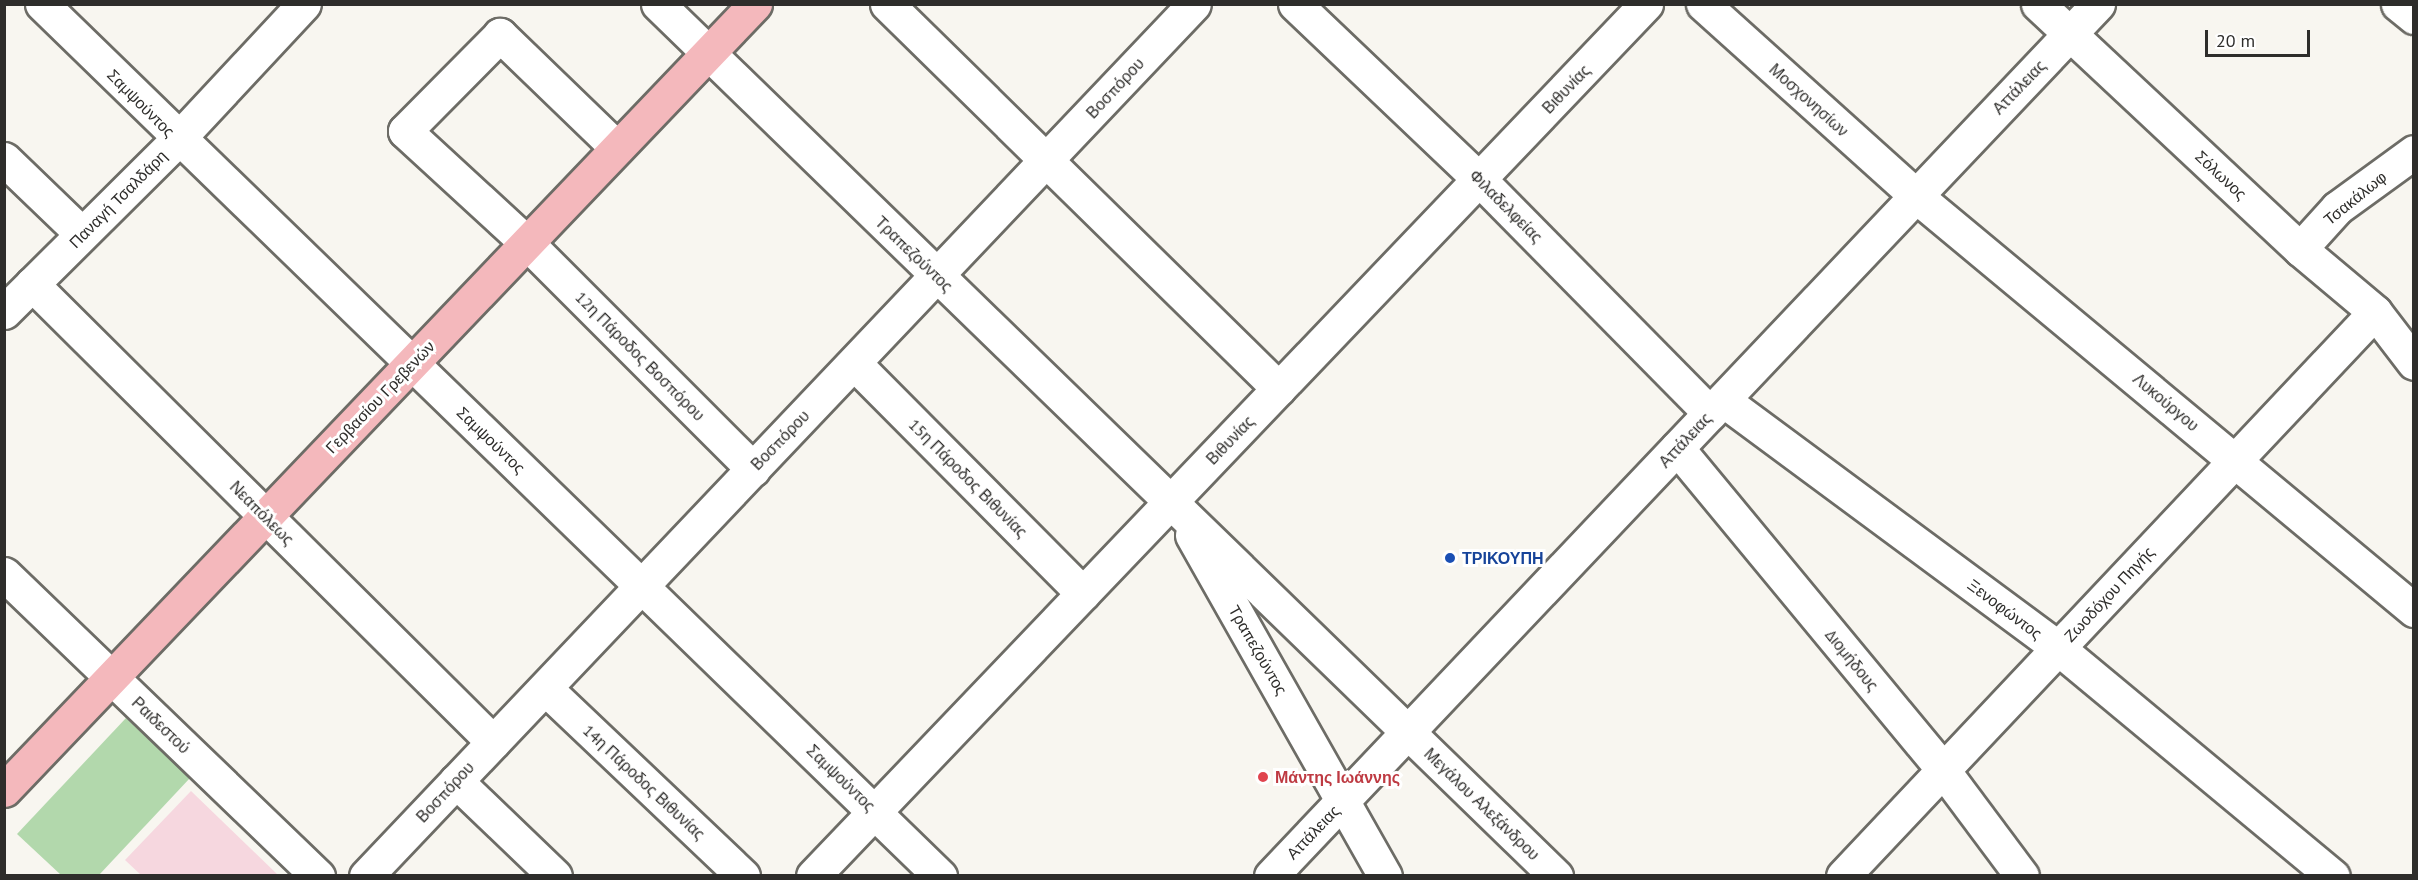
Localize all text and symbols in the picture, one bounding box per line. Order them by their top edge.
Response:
scale bar [2208,18,2313,56]
text: 20 m [2216,29,2255,52]
street label: Βοσπόρου [1082,54,1148,122]
street label: Αττάλειας [1988,56,2050,118]
street label: Μοσχονησίων [1765,59,1853,141]
street label: Βιθυνίας [1538,61,1594,117]
street label: Σαμψούντος [103,65,179,141]
street label: Παναγή Τσαλδάρη [65,146,171,252]
street label: Σόλωνος [2191,146,2251,204]
street label: Φιλαδελφείας [1466,166,1546,246]
street label: Τσακάλωφ [2320,167,2390,229]
street label: Τραπεζούντος [871,212,957,296]
street label: 12η Πάροδος Βοσπόρου [571,287,709,425]
street label: Γερβασίου Γρεβενών [321,337,439,457]
street label: Λυκούργου [2129,369,2203,435]
street label: Σαμψούντος [453,403,529,477]
street label: Βοσπόρου [747,406,813,474]
street label: Αττάλειας [1655,409,1715,471]
street label: Βιθυνίας [1202,412,1258,468]
street label: 15η Πάροδος Βιθυνίας [905,415,1031,541]
street label: Νεαπόλεως [226,477,298,549]
street label: Ζωοδόχου Πηγής [2060,542,2158,646]
place label: ΤΡΙΚΟΥΠΗ [1462,548,1543,568]
marker: ΤΡΙΚΟΥΠΗ [1443,551,1457,565]
street label: Ξενοφώντος [1964,575,2046,643]
street label: Τραπεζούντος [1225,602,1291,698]
street label: Διομήδους [1821,625,1883,695]
street label: Ραιδεστού [128,693,194,757]
street label: 14η Πάροδος Βιθυνίας [579,721,709,843]
street label: Σαμψούντος [803,741,879,815]
street label: Μεγάλου Αλεξάνδρου [1420,744,1544,864]
street label: Βοσπόρου [412,758,478,826]
place label: Μάντης Ιωάννης [1275,767,1400,787]
marker: Μάντης Ιωάννης [1256,770,1270,784]
street label: Αττάλειας [1282,801,1344,863]

